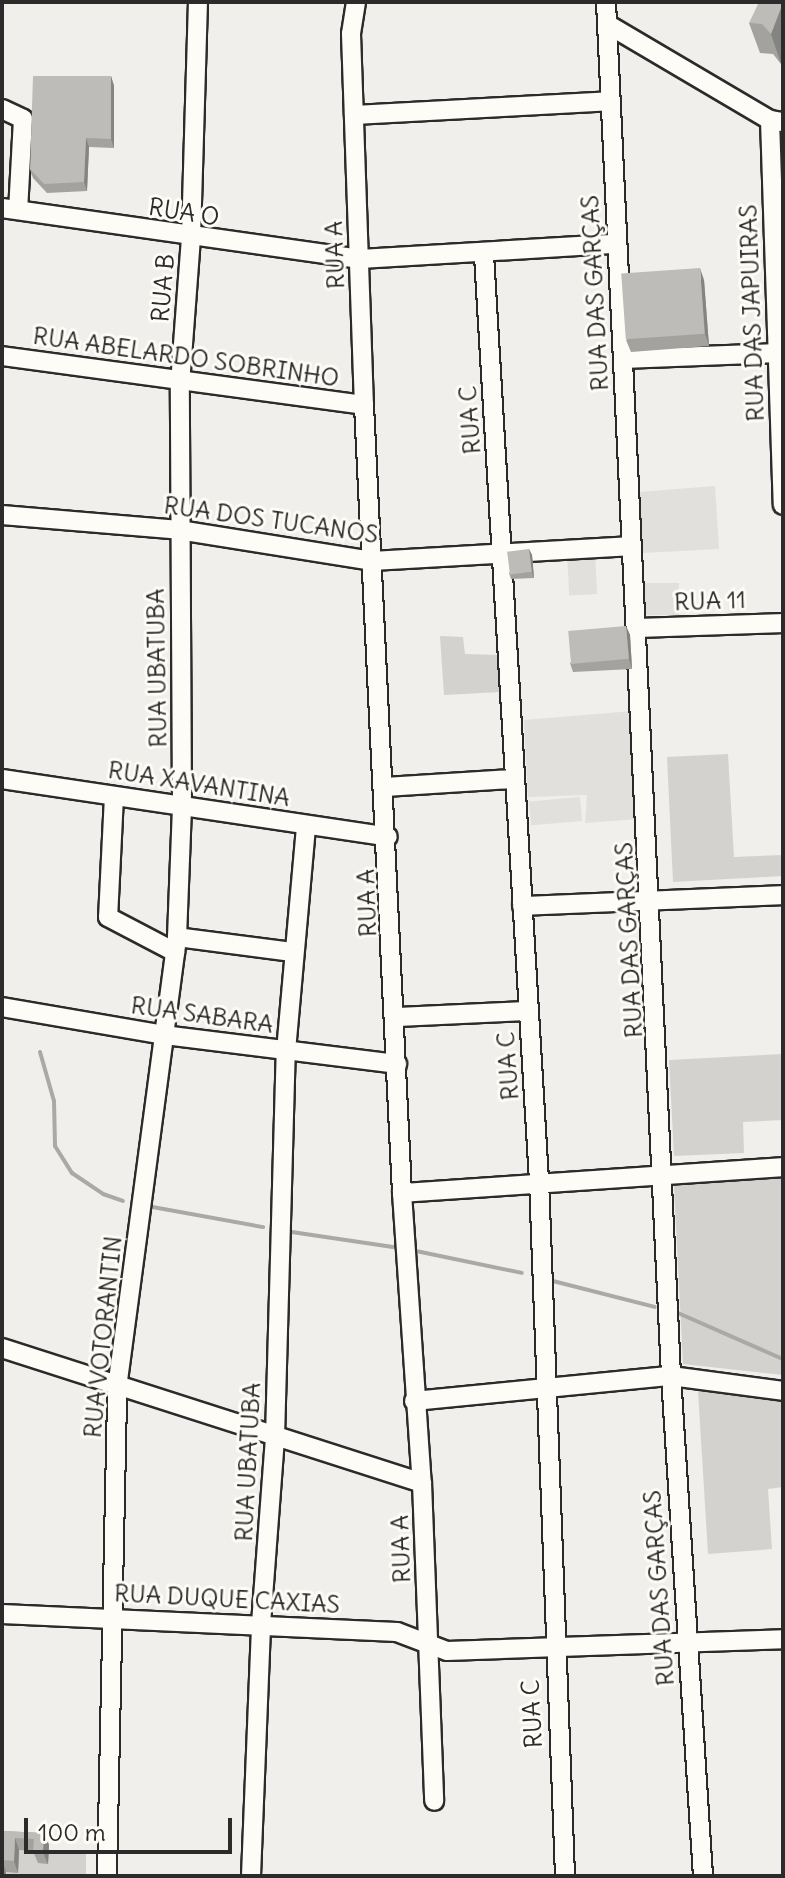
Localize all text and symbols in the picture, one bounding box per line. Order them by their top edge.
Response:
street label: RUA O [147,192,221,232]
street label: RUA DAS GARÇAS [575,194,615,392]
street label: RUA DAS JAPUIRAS [734,204,770,422]
street label: RUA A [319,220,351,290]
street label: RUA B [146,253,180,323]
street label: RUA ABELARDO SOBRINHO [31,321,341,393]
street label: RUA C [453,385,487,455]
street label: RUA DOS TUCANOS [162,491,380,549]
street label: RUA 11 [674,585,746,617]
street label: RUA UBATUBA [141,588,173,748]
street label: RUA XAVANTINA [106,755,292,813]
street label: RUA DAS GARÇAS [609,841,649,1039]
street label: RUA A [351,868,383,938]
street label: RUA SABARA [129,991,275,1039]
street label: RUA C [491,1031,525,1101]
street label: RUA VOTORANTIN [78,1235,128,1439]
street label: RUA UBATUBA [229,1382,267,1542]
street label: RUA DAS GARÇAS [638,1489,680,1687]
street label: RUA A [385,1514,417,1584]
street label: RUA DUQUE CAXIAS [113,1579,341,1619]
street label: RUA C [516,1679,548,1749]
scale bar [28,1802,236,1852]
text: 100 m [38,1817,106,1847]

